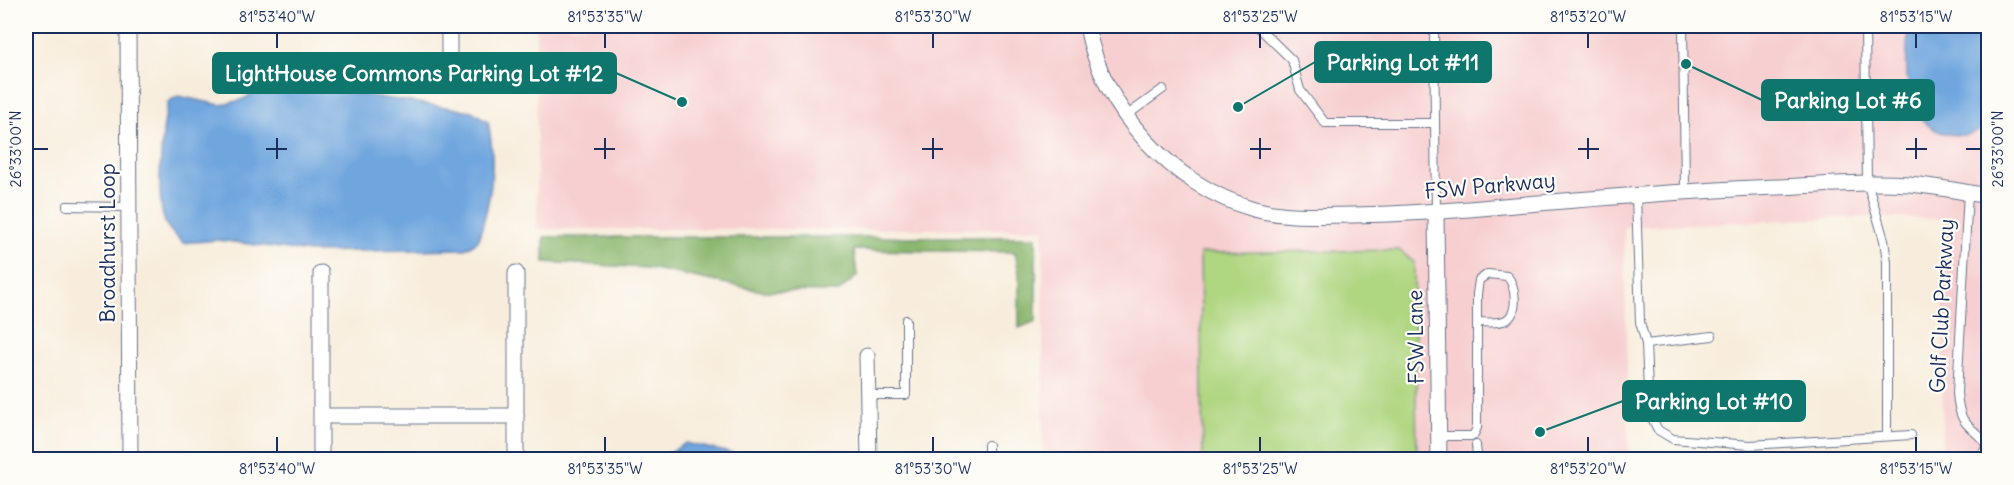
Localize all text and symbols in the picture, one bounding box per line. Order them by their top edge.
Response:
text: 81°53'40"W [239,7,316,26]
text: 81°53'35"W [567,7,643,26]
text: 81°53'30"W [895,7,972,26]
text: 81°53'25"W [1222,7,1298,26]
text: 81°53'20"W [1550,7,1627,26]
text: 81°53'15"W [1880,7,1953,26]
callout: Parking Lot #11 [1315,42,1491,82]
text: Parking Lot #11 [1327,48,1479,76]
callout: LightHouse Commons Parking Lot #12 [213,53,616,93]
text: LightHouse Commons Parking Lot #12 [225,59,603,87]
callout: Parking Lot #6 [1762,80,1934,120]
text: Parking Lot #6 [1774,86,1922,114]
text: 26°33'00"N [6,110,25,188]
text: 26°33'00"N [1988,110,2007,188]
street label: Broadhurst Loop [94,163,121,323]
street label: FSW Parkway [1423,166,1557,205]
street label: Golf Club Parkway [1923,218,1960,394]
street label: FSW Lane [1401,290,1430,384]
callout: Parking Lot #10 [1623,381,1805,421]
text: Parking Lot #10 [1635,387,1793,415]
text: 81°53'40"W [239,459,316,478]
text: 81°53'35"W [567,459,643,478]
text: 81°53'30"W [895,459,972,478]
text: 81°53'25"W [1222,459,1298,478]
text: 81°53'20"W [1550,459,1627,478]
text: 81°53'15"W [1880,459,1953,478]

